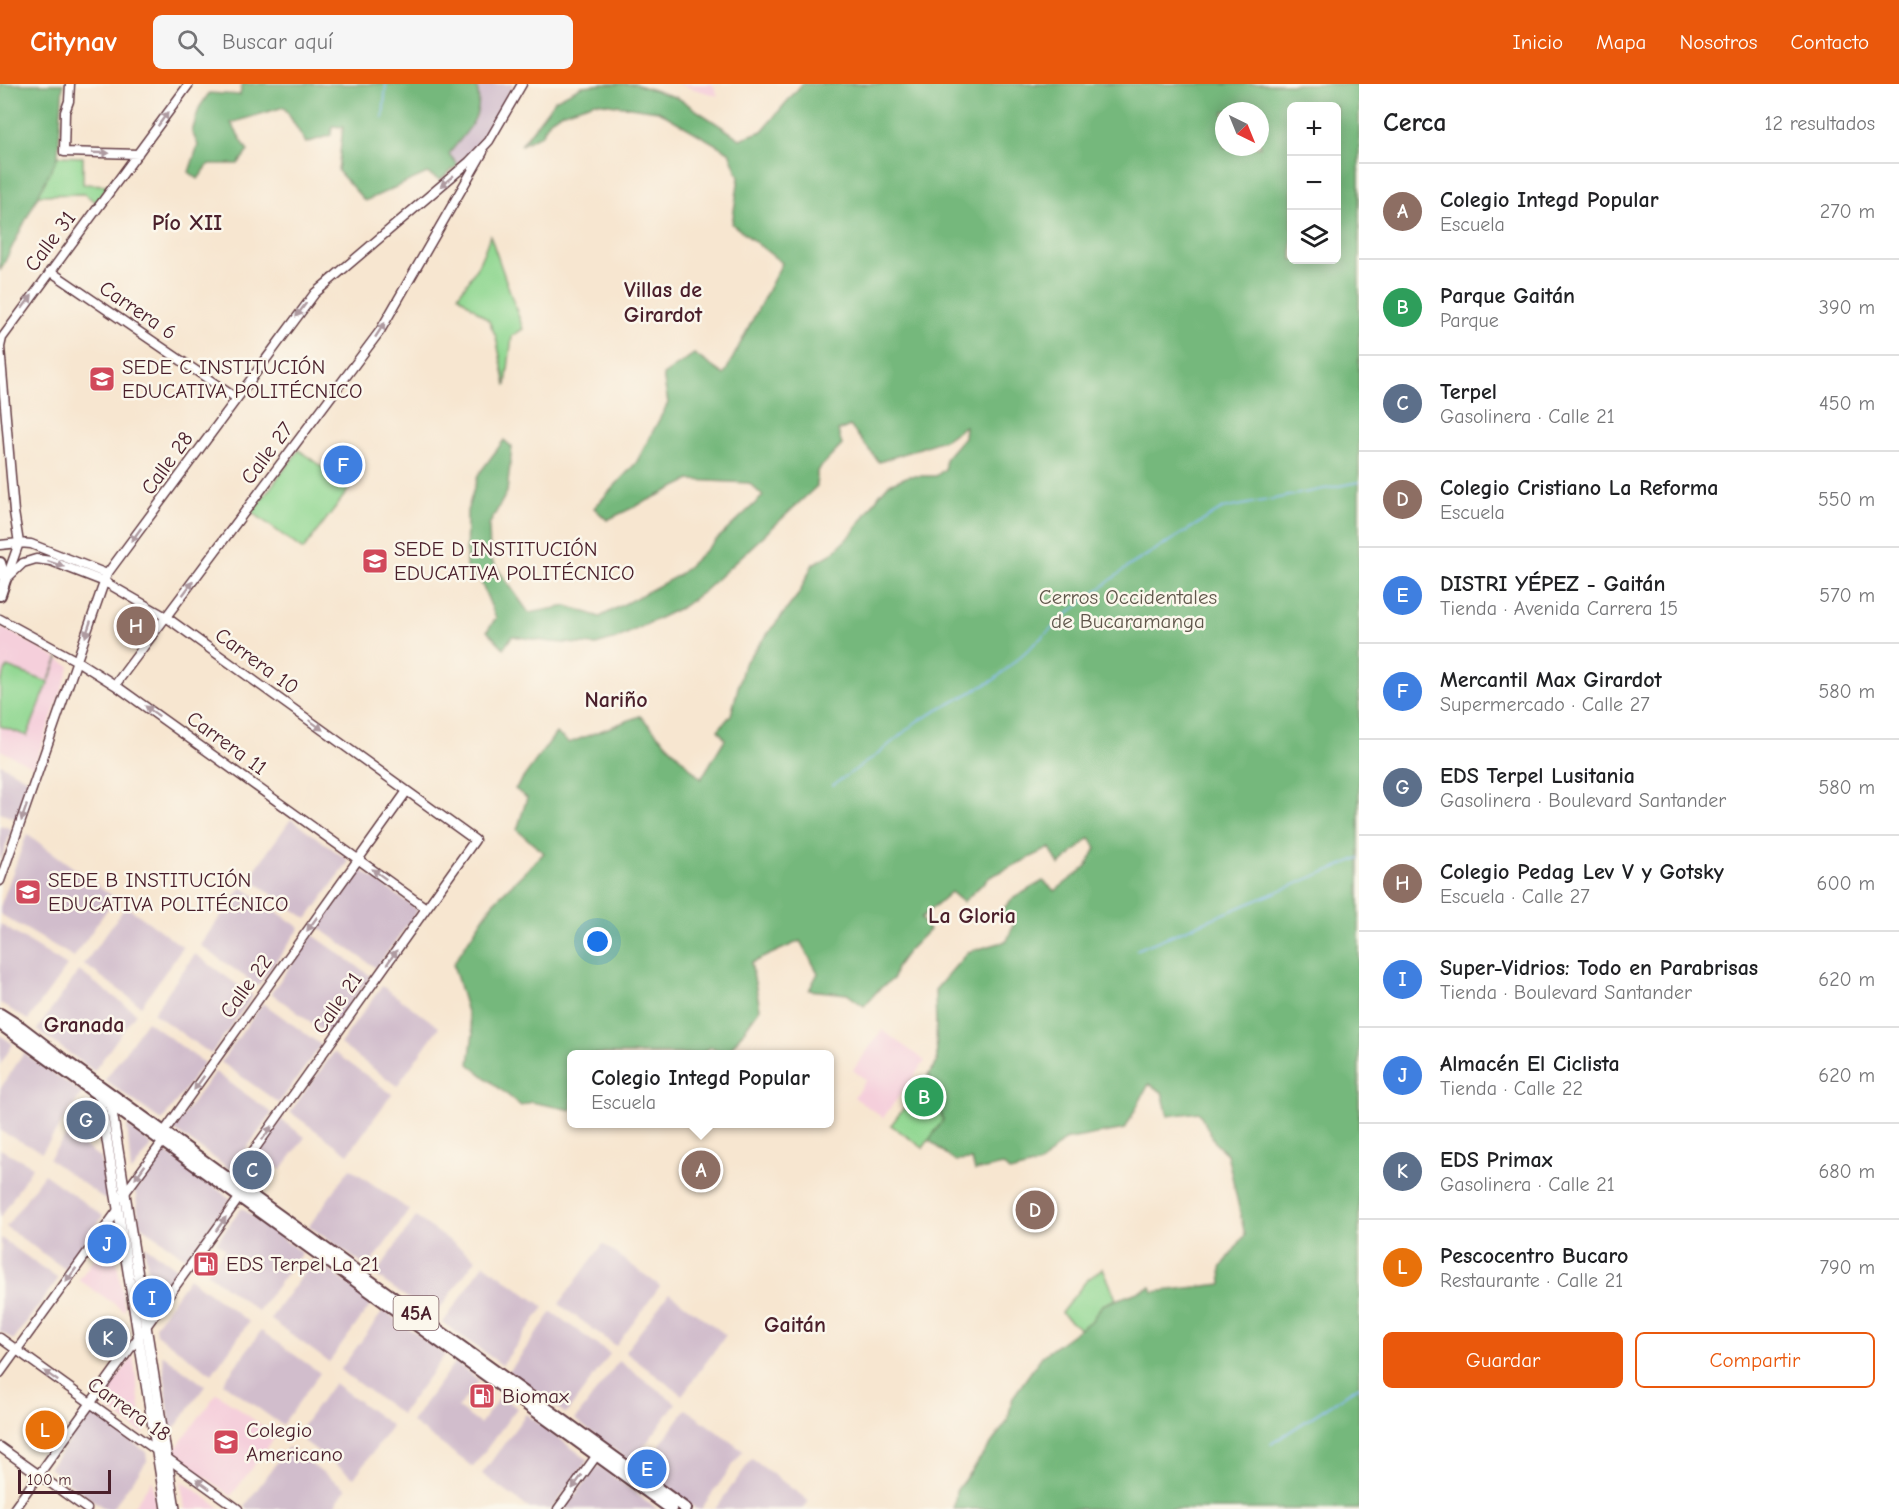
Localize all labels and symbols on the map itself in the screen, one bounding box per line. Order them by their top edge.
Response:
north arrow [1215,102,1269,156]
one-way arrow [157,112,169,128]
one-way arrow [91,148,110,157]
one-way arrow [440,174,455,187]
street label: Calle 31 [20,206,80,276]
district label: Pío XII [152,210,222,236]
street label: Carrera 6 [95,276,181,344]
district label: Villas de Girardot [624,277,703,328]
one-way arrow [20,295,32,310]
one-way arrow [295,302,308,318]
one-way arrow [374,323,386,339]
place label: SEDE C INSTITUCIÓN EDUCATIVA POLITÉCNICO [122,355,362,403]
school or university icon: SEDE C INSTITUCIÓN EDUCATIVA POLITÉCNICO [87,364,117,394]
street label: Calle 27 [236,417,298,489]
street label: Calle 28 [136,427,198,499]
pin: F [324,442,362,488]
one-way arrow [130,526,142,542]
place label: SEDE D INSTITUCIÓN EDUCATIVA POLITÉCNICO [394,537,634,585]
school or university icon: SEDE D INSTITUCIÓN EDUCATIVA POLITÉCNICO [360,546,390,576]
one-way arrow [47,559,65,569]
one-way arrow [182,580,194,596]
park label: Cerros Occidentales de Bucaramanga [1039,585,1217,633]
pin: H [116,604,156,648]
one-way arrow [83,620,93,638]
street label: Carrera 10 [211,623,303,699]
district label: Nariño [584,687,648,713]
one-way arrow [144,706,160,718]
street label: Carrera 11 [182,706,272,780]
one-way arrow [307,719,323,731]
one-way arrow [18,804,28,822]
place label: SEDE B INSTITUCIÓN EDUCATIVA POLITÉCNICO [48,868,288,916]
one-way arrow [371,868,387,880]
school or university icon: SEDE B INSTITUCIÓN EDUCATIVA POLITÉCNICO [13,877,43,907]
district label: La Gloria [928,903,1016,929]
one-way arrow [306,916,318,932]
your location [583,927,612,956]
one-way arrow [386,949,398,965]
street label: Calle 22 [215,950,277,1022]
street label: Calle 21 [307,968,367,1038]
district label: Granada [44,1012,124,1038]
one-way arrow [193,1074,205,1090]
pin: B [904,1074,944,1120]
pin: G [66,1098,106,1142]
one-way arrow [261,1125,273,1141]
pin: C [232,1148,272,1192]
pin: A [682,1148,720,1192]
one-way arrow [135,1165,147,1180]
pin: D [1016,1188,1054,1232]
one-way arrow [215,1216,227,1232]
pin: J [88,1222,126,1266]
fuel station icon: EDS Terpel La 21 [191,1249,221,1279]
place label: EDS Terpel La 21 [226,1252,379,1276]
one-way arrow [66,1267,78,1282]
pin: I [132,1276,172,1320]
road number: 45A [394,1296,438,1330]
district label: Gaitán [764,1312,826,1338]
pin: K [88,1316,128,1360]
one-way arrow [44,1370,60,1382]
street label: Carrera 18 [83,1372,175,1446]
fuel station icon: Biomax [467,1381,497,1411]
place label: Biomax [502,1384,569,1408]
pin: L [26,1408,64,1452]
place label: Colegio Americano [246,1418,343,1466]
school or university icon: Colegio Americano [211,1427,241,1457]
pin: E [628,1446,666,1492]
scale bar [18,1467,111,1494]
one-way arrow [572,1474,583,1490]
one-way arrow [195,1478,211,1490]

